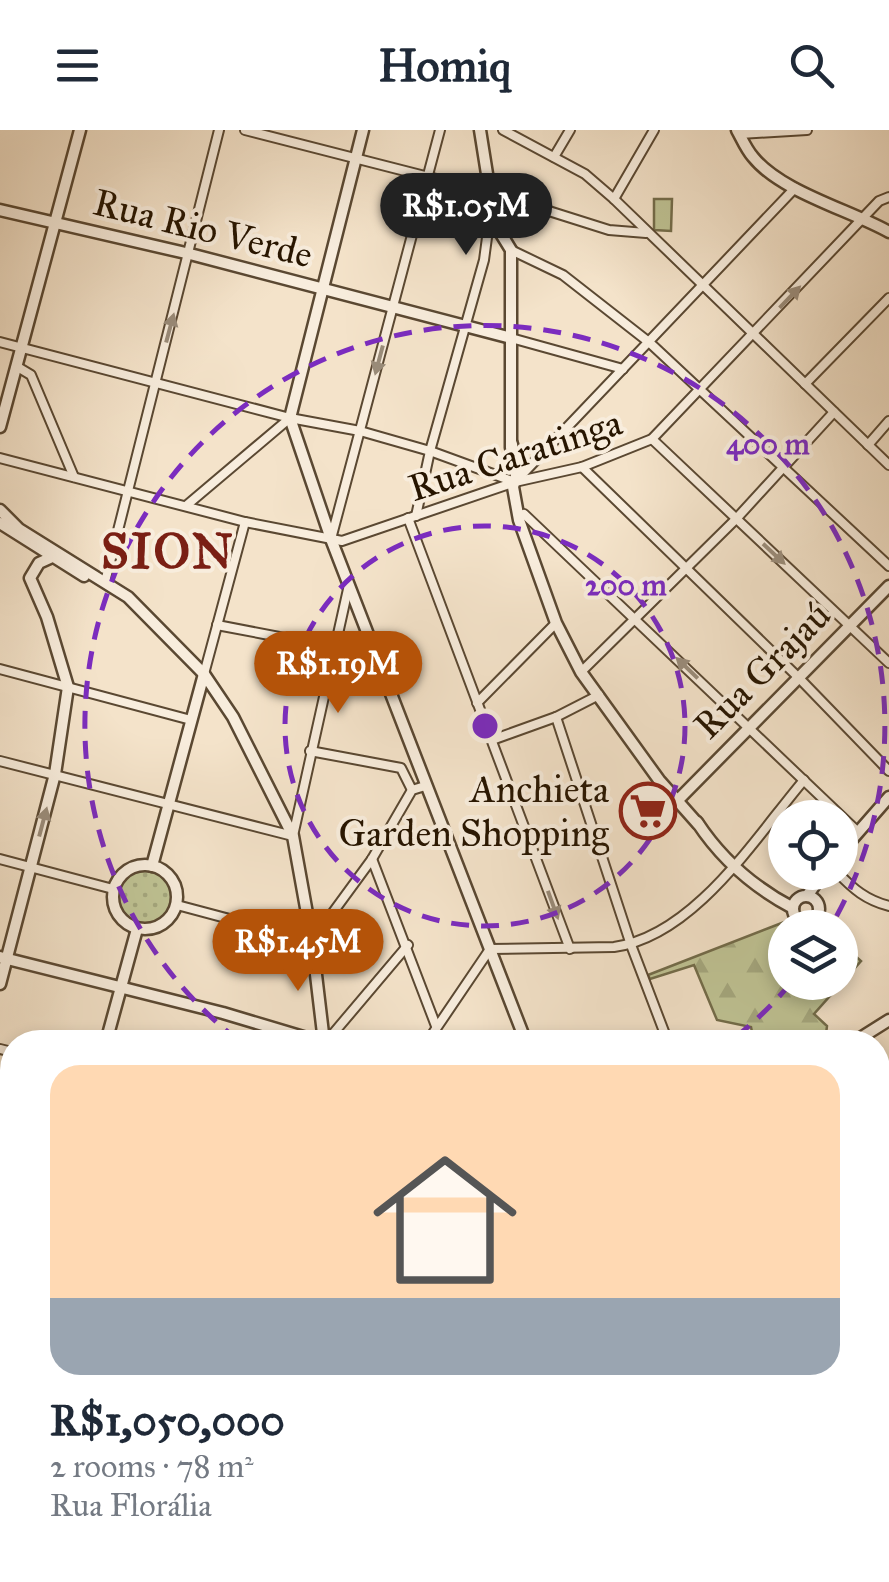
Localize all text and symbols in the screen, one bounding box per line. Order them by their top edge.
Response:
icon: menu [50,38,105,93]
text: Homiq [378,38,511,93]
icon: search [784,38,839,93]
pin: R$1.05M [374,173,558,258]
street label: Rua Rio Verde [89,179,317,277]
text: R$1.05M [402,186,530,225]
one-way arrow [778,285,801,309]
one-way arrow [163,312,178,343]
one-way arrow [370,344,386,375]
street label: Rua Caratinga [403,399,628,511]
text: 400 m [726,426,810,462]
district label: SION [101,522,235,581]
one-way arrow [762,542,786,565]
text: 200 m [585,567,667,603]
street label: Rua Grajaú [684,592,840,748]
pin: R$1.19M [246,631,430,716]
text: R$1.19M [276,644,400,683]
one-way arrow [675,657,699,680]
centre of rings [467,708,503,744]
place label: Anchieta Garden Shopping [338,766,610,856]
supermarket icon: Anchieta Garden Shopping [618,781,678,841]
map controls [768,800,858,1000]
button: locate [768,800,858,890]
one-way arrow [35,806,51,837]
one-way arrow [546,890,561,920]
pin: R$1.45M [206,909,390,994]
button: layers [768,910,858,1000]
text: R$1.45M [235,922,362,961]
icon: home [355,1130,535,1310]
text: R$1,050,000 [50,1395,285,1447]
text: 2 rooms · 78 m² [50,1447,254,1486]
text: Rua Florália [50,1486,212,1525]

